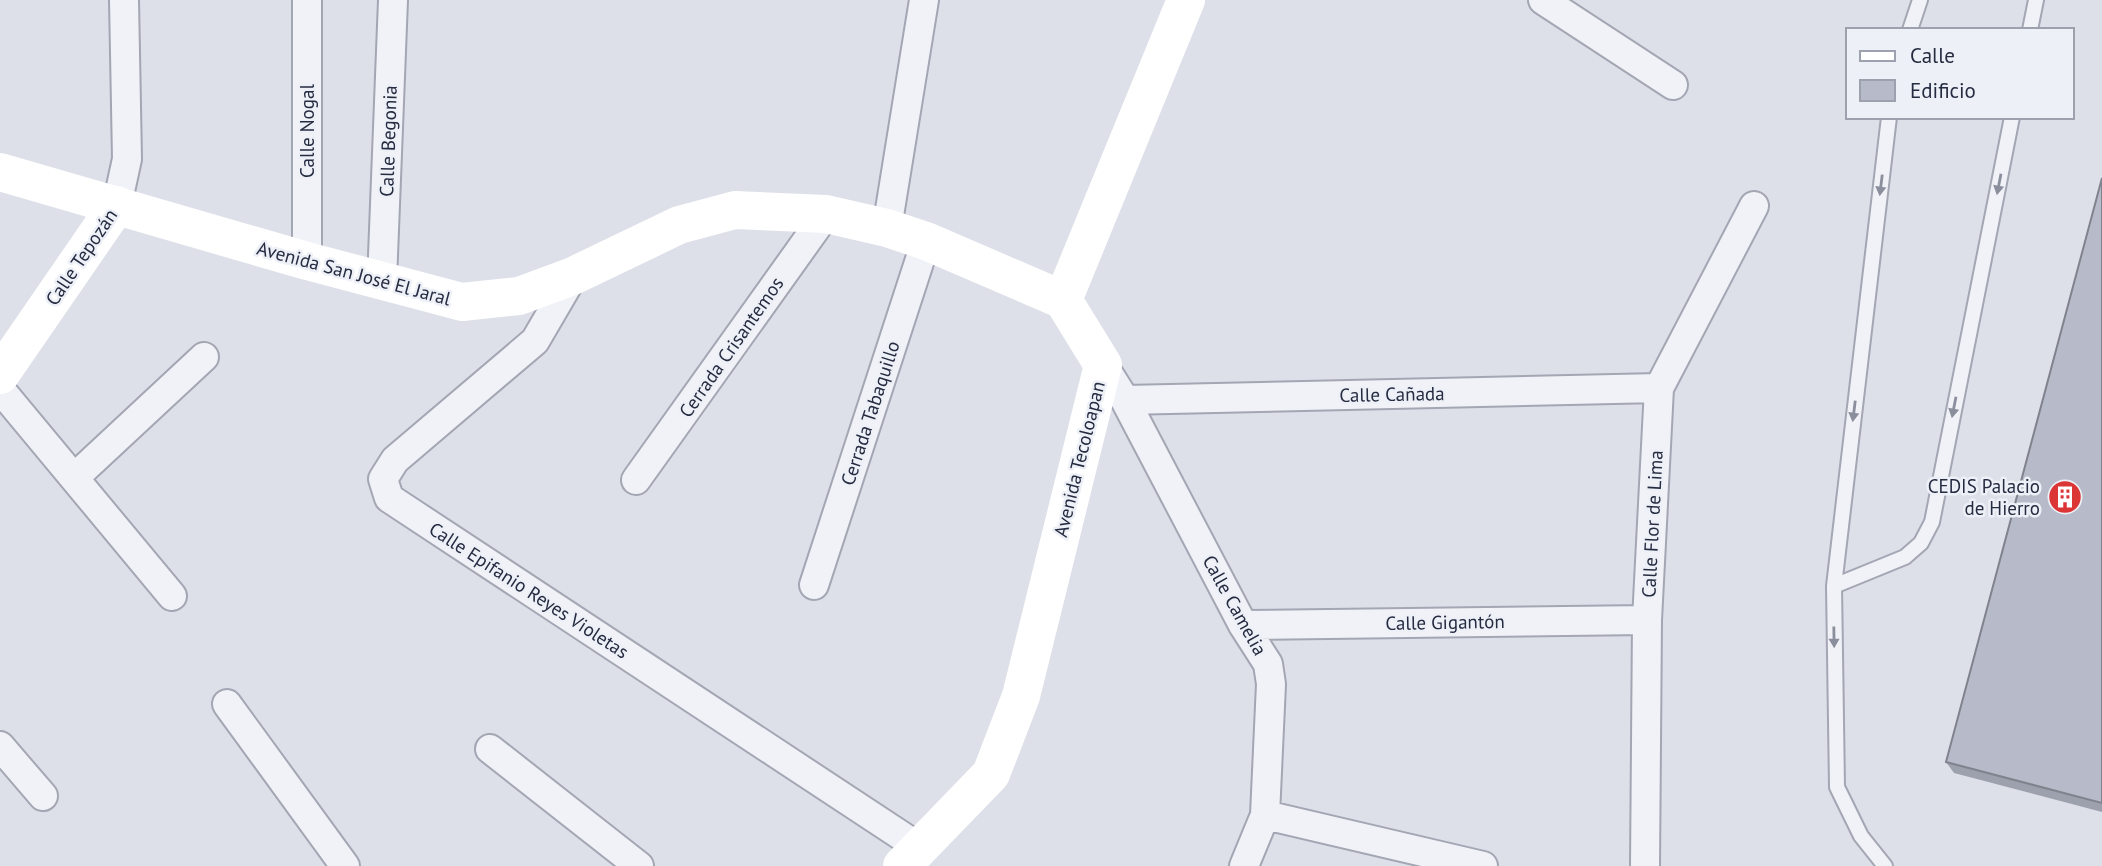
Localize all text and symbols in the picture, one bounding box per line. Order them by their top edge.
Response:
legend [1846,28,2074,119]
text: Calle [1910,42,1955,69]
text: Edificio [1910,77,1976,104]
street label: Calle Nogal [295,84,319,178]
street label: Calle Begonia [374,85,402,197]
one-way arrow [1993,173,2004,195]
one-way arrow [1875,174,1886,196]
street label: Calle Tepozán [40,204,122,310]
street label: Avenida San José El Jaral [254,236,454,311]
street label: Cerrada Crisantemos [673,272,789,422]
street label: Cerrada Tabaquillo [835,338,905,488]
street label: Avenida Tecoloapan [1048,379,1110,539]
street label: Calle Cañada [1339,381,1445,407]
one-way arrow [1949,396,1960,418]
one-way arrow [1849,400,1860,422]
street label: Calle Flor de Lima [1636,450,1668,598]
place label: CEDIS Palacio de Hierro [1928,474,2040,520]
building icon: CEDIS Palacio de Hierro [2046,478,2084,516]
street label: Calle Epifanio Reyes Violetas [425,516,633,664]
street label: Calle Camelia [1198,551,1272,659]
street label: Calle Gigantón [1385,609,1505,635]
one-way arrow [1829,626,1840,648]

